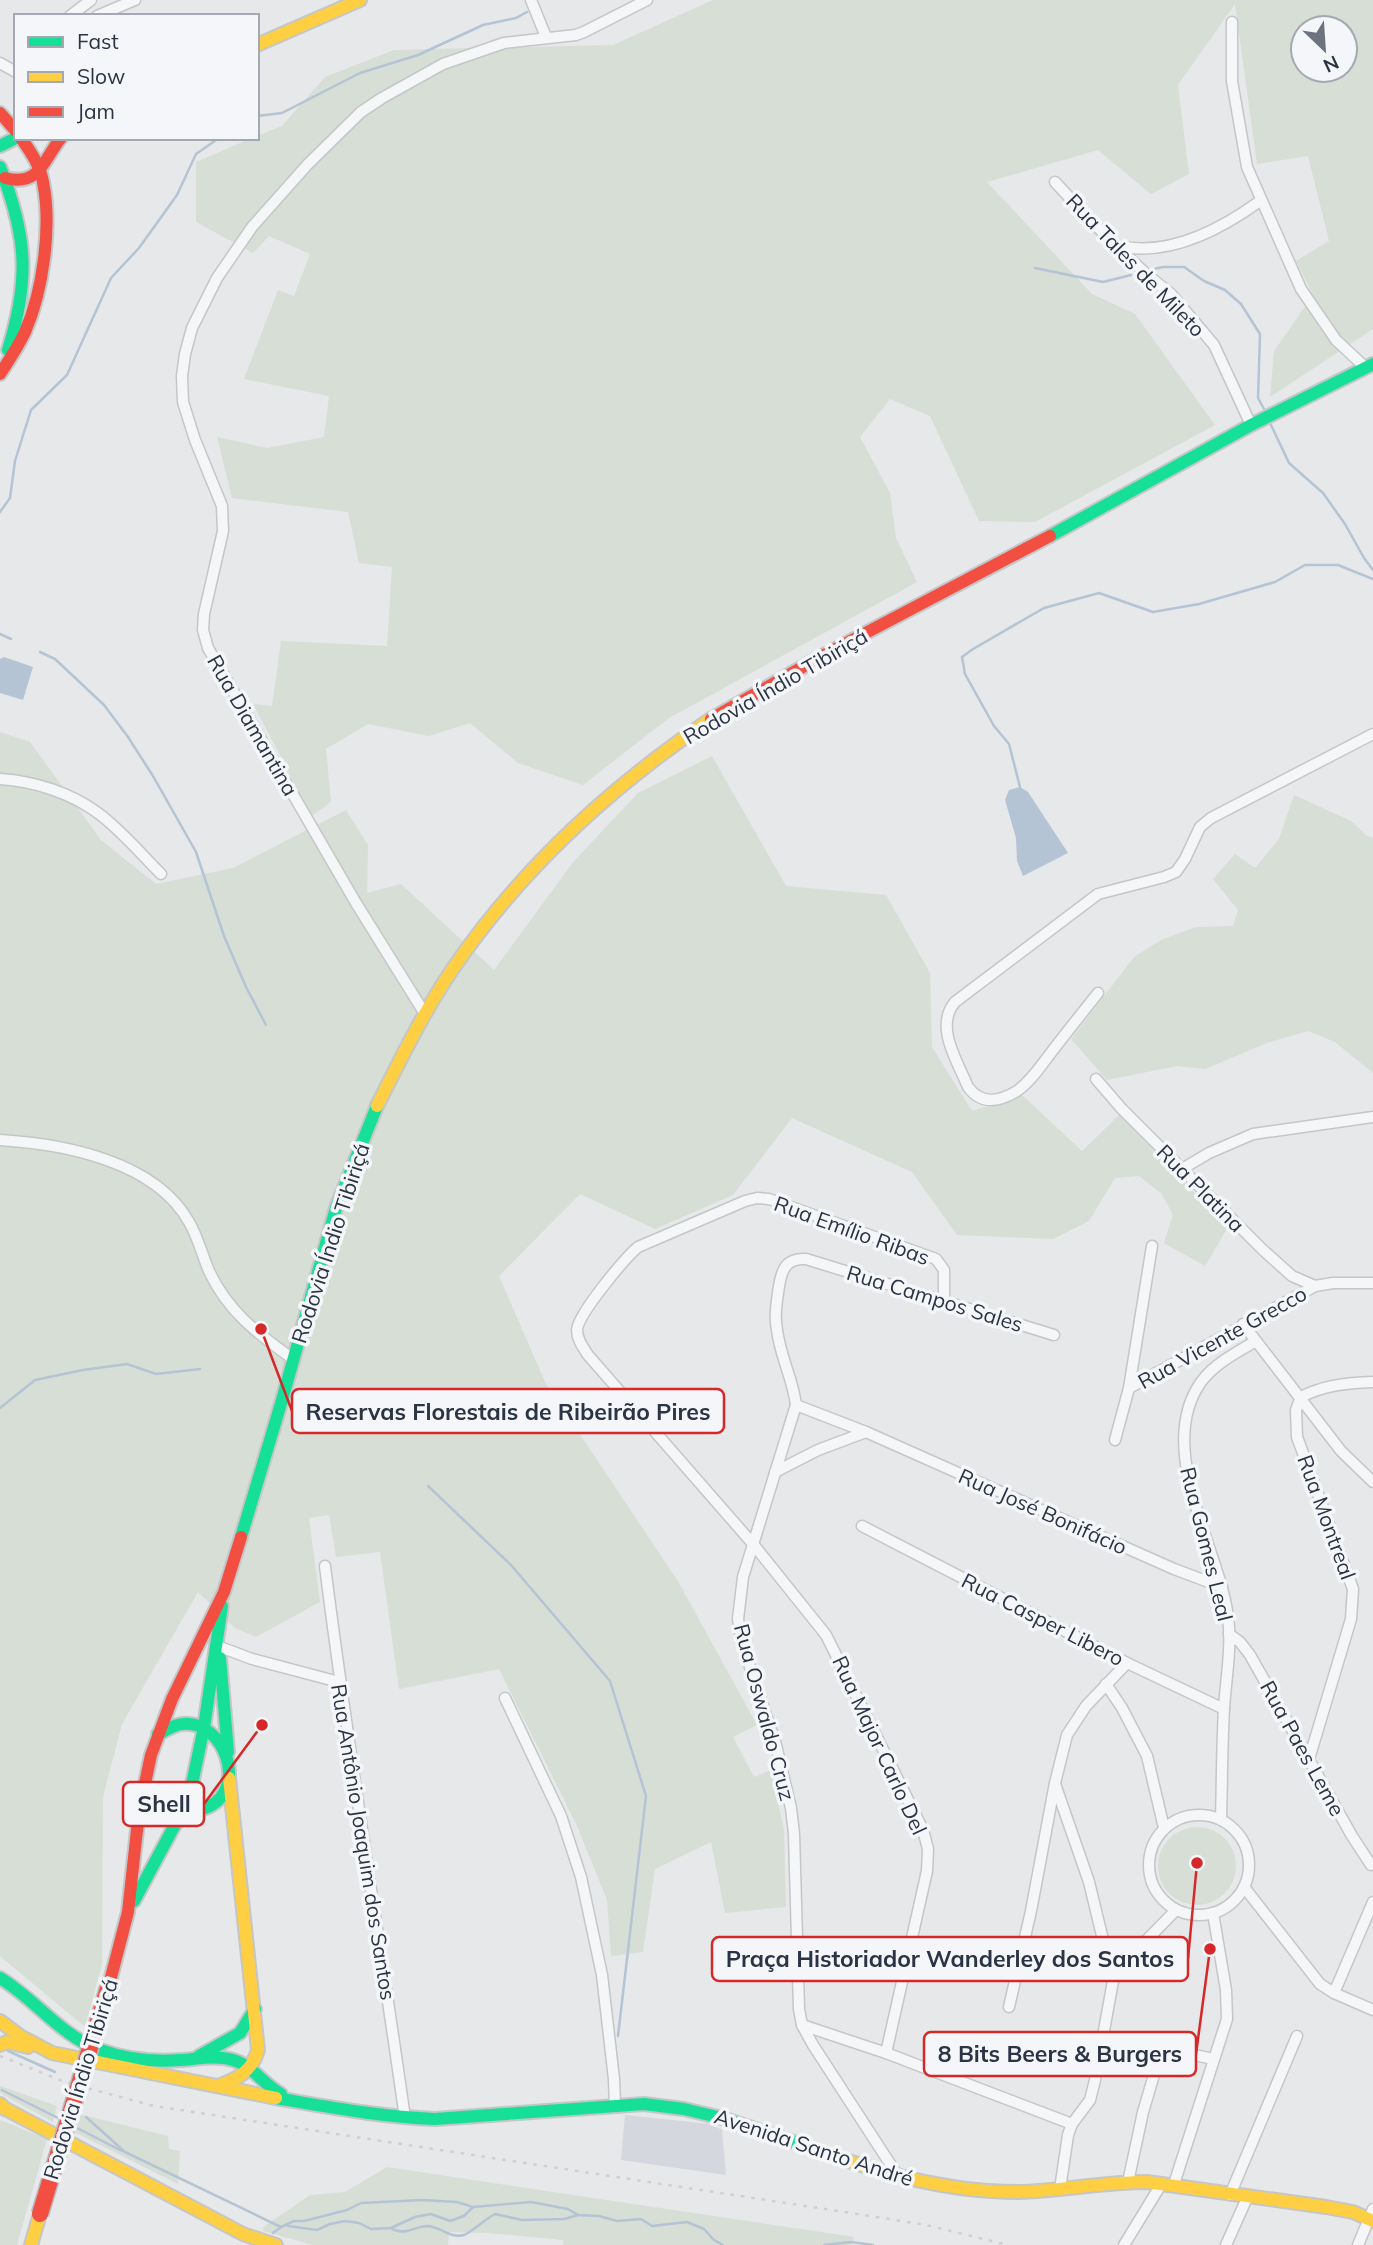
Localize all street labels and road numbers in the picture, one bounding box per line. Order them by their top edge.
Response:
street label: Rua Tales de Mileto [1061,188,1211,342]
street label: Rodovia Índio Tibiriçá [678,623,872,749]
street label: Rua Diamantina [202,650,304,800]
street label: Rua Platina [1152,1139,1250,1237]
street label: Rodovia Índio Tibiriçá [285,1140,375,1346]
street label: Rua Emílio Ribas [771,1190,933,1270]
street label: Rua Campos Sales [844,1259,1026,1337]
street label: Rua Vicente Grecco [1133,1280,1311,1394]
street label: Rua Montreal [1292,1451,1362,1583]
street label: Rua José Bonifácio [955,1462,1131,1560]
street label: Rua Gomes Leal [1175,1464,1239,1624]
street label: Rua Casper Libero [957,1567,1129,1671]
street label: Rua Oswaldo Cruz [729,1621,801,1803]
street label: Rua Major Carlo Del [827,1651,933,1839]
street label: Rua Paes Leme [1255,1676,1351,1820]
street label: Rua Antônio Joaquim dos Santos [326,1682,402,2002]
street label: Rodovia Índio Tibiriçá [37,1975,123,2183]
street label: Avenida Santo André [711,2103,917,2191]

